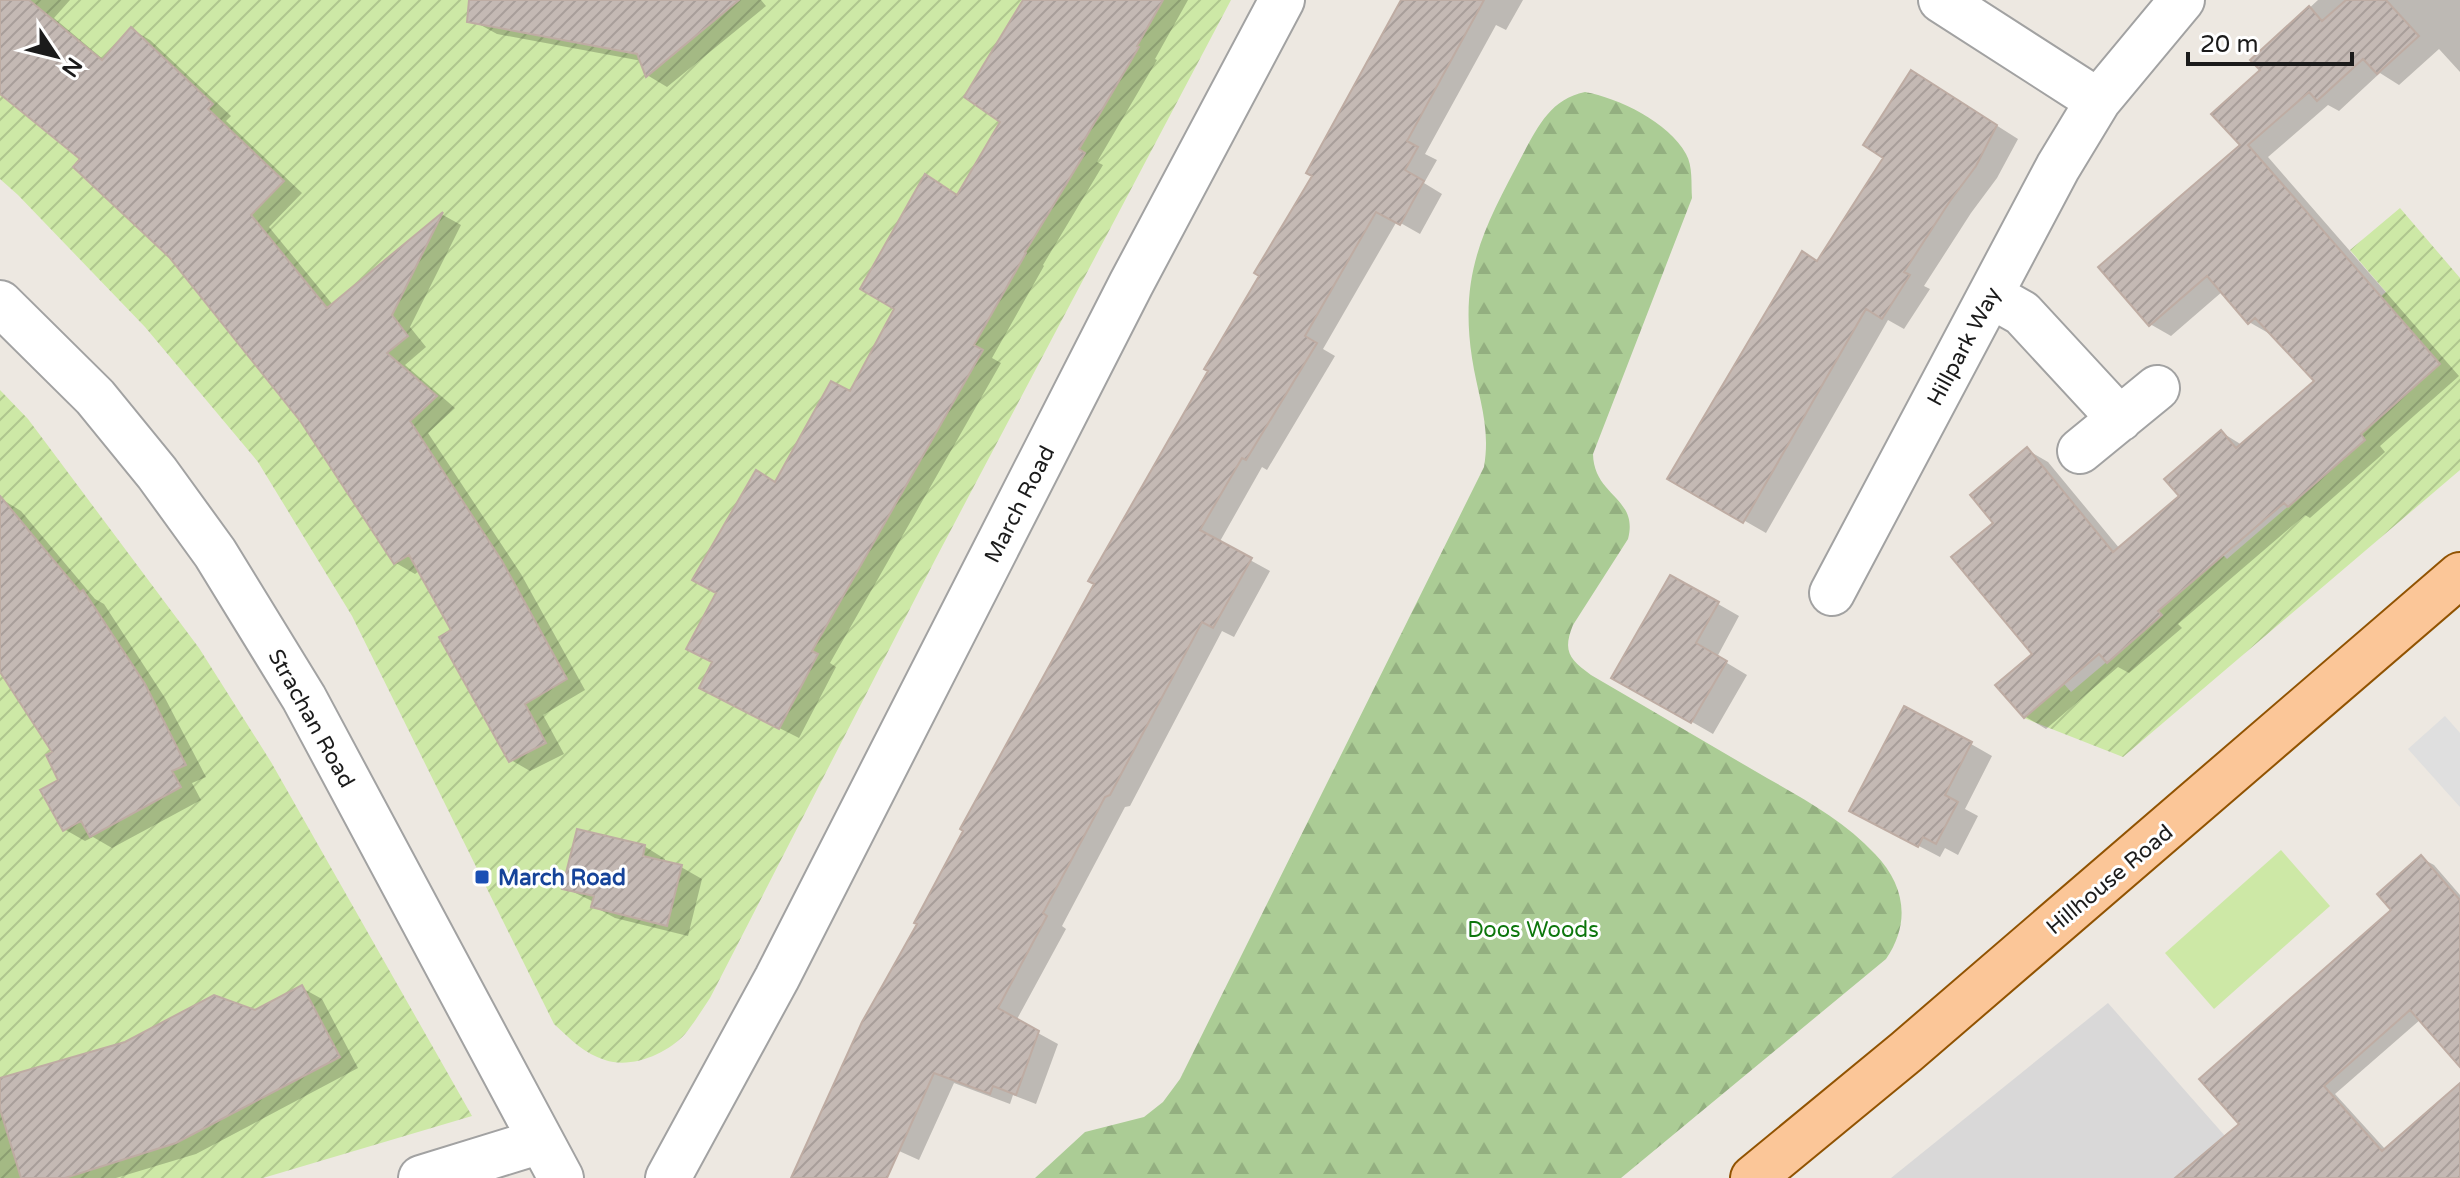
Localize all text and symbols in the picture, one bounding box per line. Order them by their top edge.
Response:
north arrow [16,16,96,96]
scale bar [2188,16,2352,66]
text: 20 m [2200,30,2258,59]
text: N [56,52,87,82]
street label: Hillpark Way [1922,283,2006,410]
street label: March Road [979,442,1060,567]
street label: Strachan Road [262,645,360,792]
street label: Hillhouse Road [2041,819,2178,940]
place label: March Road [498,865,626,891]
marker: March Road [473,868,491,886]
park label: Doos Woods [1467,917,1599,943]

